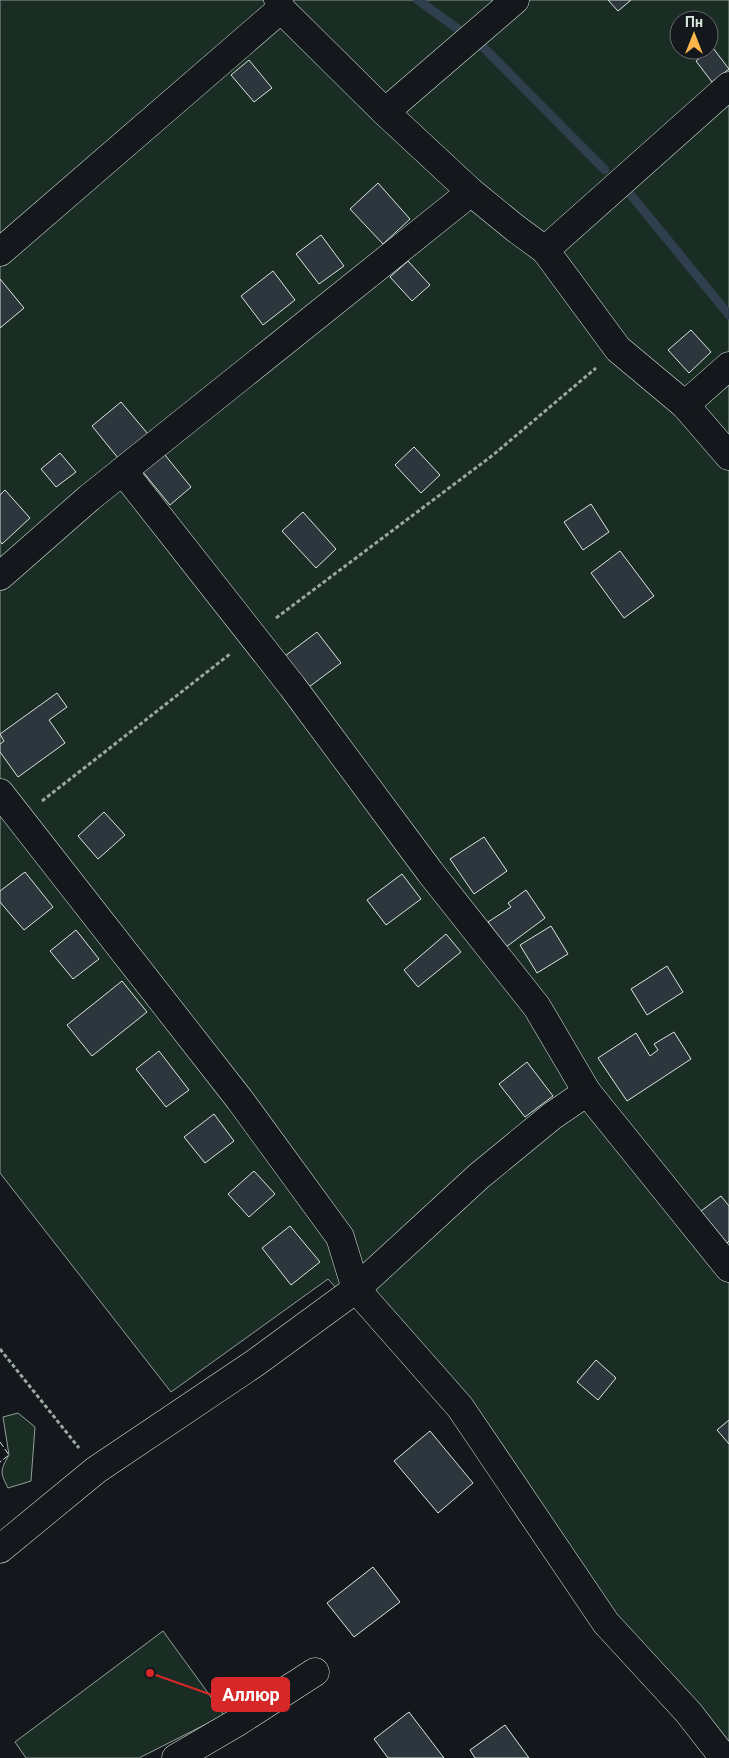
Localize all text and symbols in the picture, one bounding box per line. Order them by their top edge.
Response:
north arrow [669,10,719,60]
text: Пн [685,14,703,30]
callout: Аллюр [212,1678,289,1711]
text: Аллюр [222,1684,280,1705]

